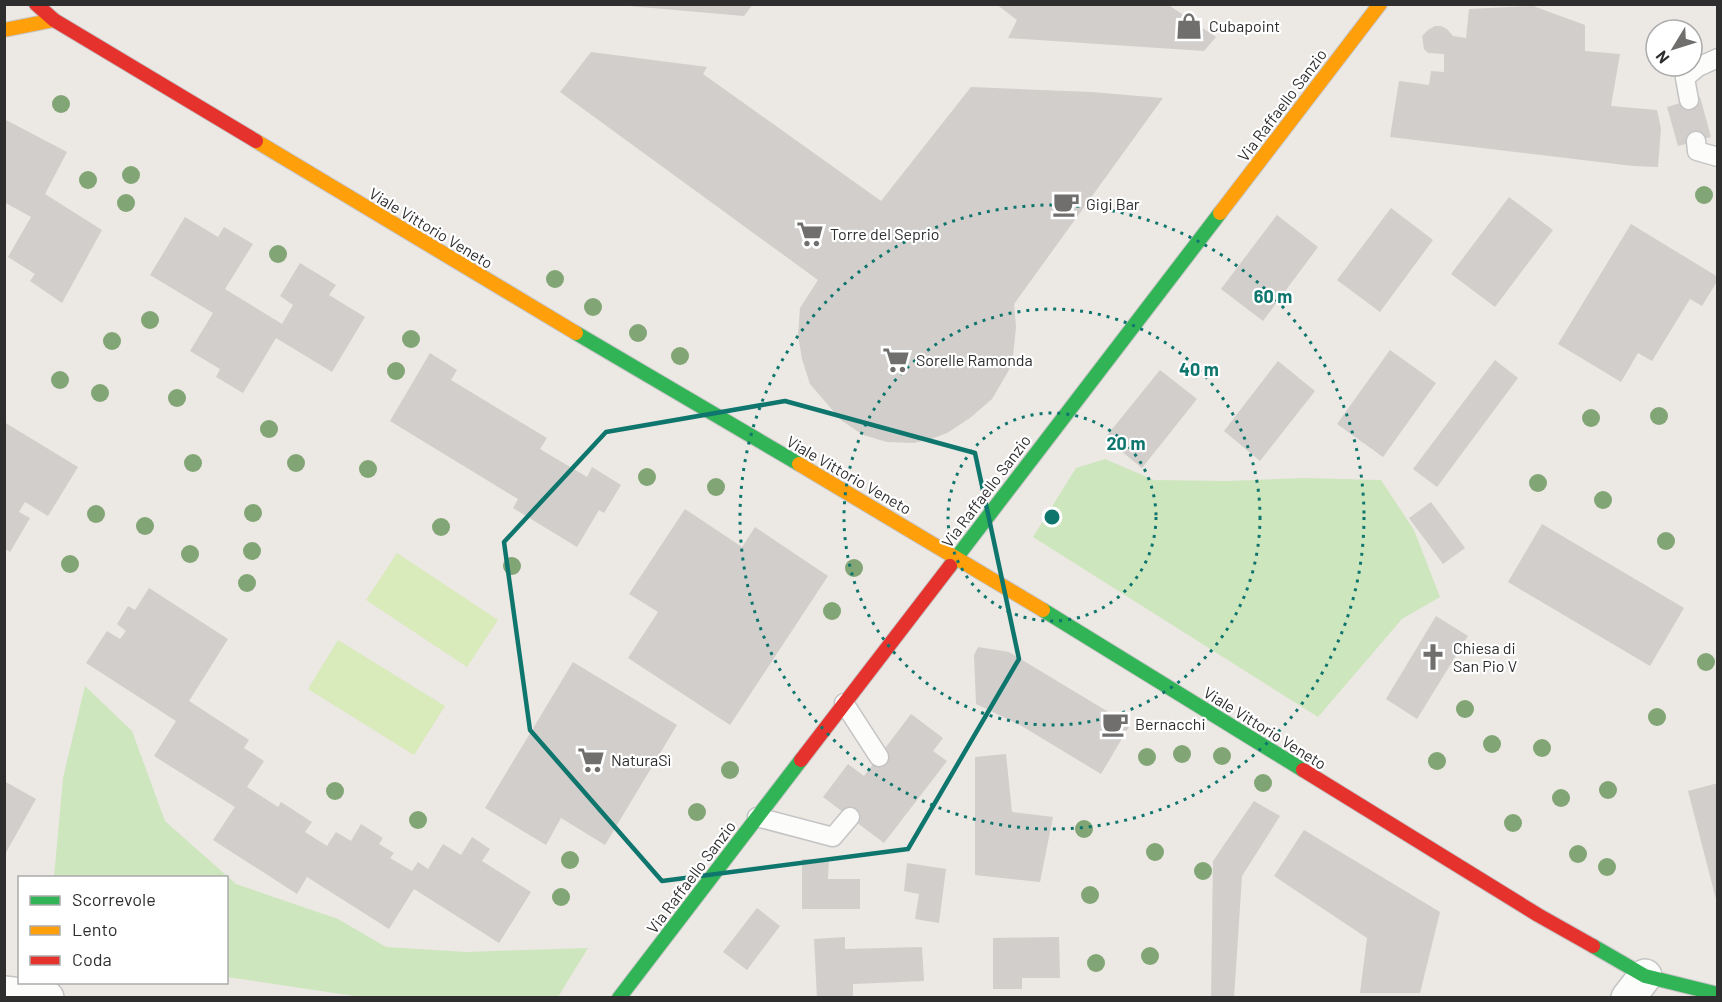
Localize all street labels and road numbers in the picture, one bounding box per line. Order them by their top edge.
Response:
street label: Via Raffaello Sanzio [1233,45,1330,165]
street label: Viale Vittorio Veneto [366,183,497,272]
street label: Viale Vittorio Veneto [783,431,915,518]
street label: Via Raffaello Sanzio [937,431,1034,551]
street label: Viale Vittorio Veneto [1200,682,1330,773]
street label: Via Raffaello Sanzio [642,817,739,937]

